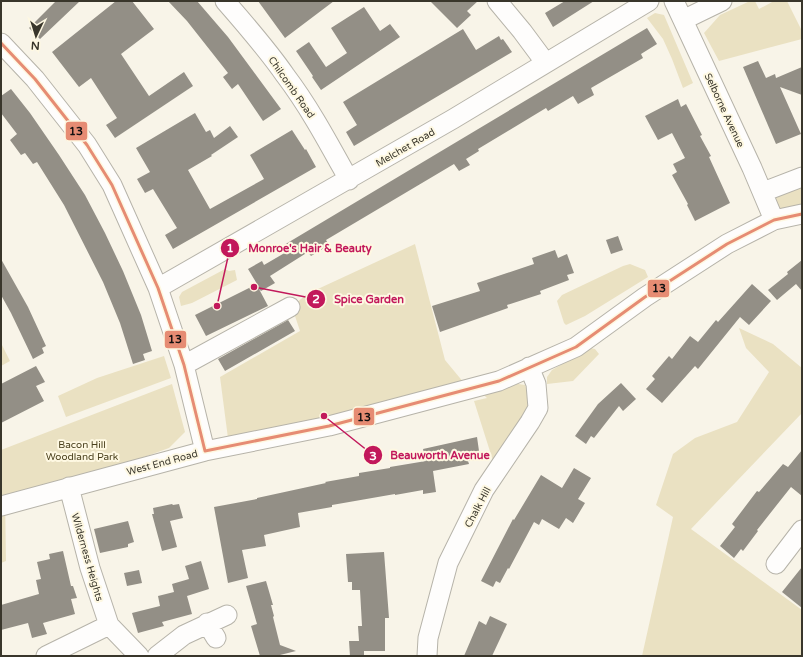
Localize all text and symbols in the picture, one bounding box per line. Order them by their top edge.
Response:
north arrow [16,16,56,56]
text: N [30,39,40,52]
street label: Chilcomb Road [265,54,317,121]
street label: Selborne Avenue [702,71,747,150]
line badge: 13 [65,121,88,141]
text: 13 [69,125,83,138]
street label: Melchet Road [374,126,437,170]
callout: Monroe's Hair & Beauty [220,236,379,259]
text: 1 [226,241,234,255]
text: Monroe's Hair & Beauty [248,242,372,256]
line badge: 13 [647,279,670,298]
text: 13 [652,282,666,295]
callout: Spice Garden [306,288,411,311]
text: 2 [312,292,320,306]
text: Spice Garden [334,293,404,307]
line badge: 13 [164,330,187,349]
text: 13 [168,333,182,346]
line badge: 13 [353,407,375,426]
text: 13 [357,411,371,424]
park label: Bacon Hill Woodland Park [46,439,119,463]
callout: Beauworth Avenue [363,444,498,467]
street label: West End Road [125,448,199,478]
text: 3 [369,449,377,463]
text: Beauworth Avenue [390,449,490,462]
street label: Chalk Hill [462,485,494,530]
street label: Wilderness Heights [69,512,105,603]

